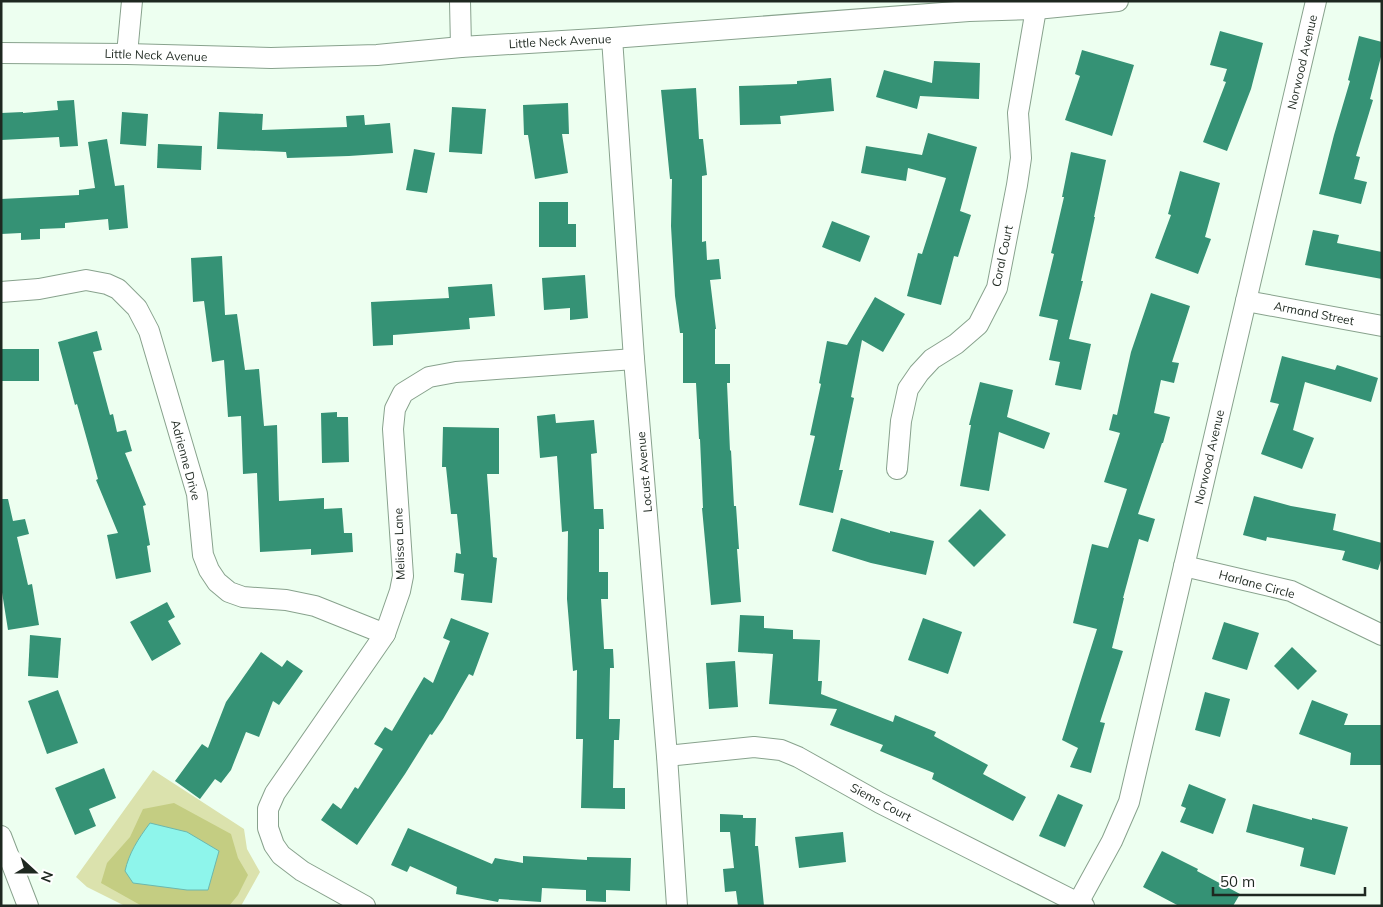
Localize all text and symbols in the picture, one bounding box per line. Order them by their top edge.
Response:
street label: Norwood Avenue [1284,13,1320,111]
street label: Little Neck Avenue [508,31,612,51]
street label: Little Neck Avenue [104,46,208,64]
street label: Coral Court [988,224,1016,288]
street label: Armand Street [1273,298,1355,328]
street label: Norwood Avenue [1191,408,1227,506]
street label: Adrienne Drive [168,418,204,502]
street label: Locust Avenue [633,431,655,513]
street label: Melissa Lane [390,508,408,580]
street label: Harlane Circle [1217,567,1297,601]
street label: Siems Court [848,780,914,824]
north arrow [10,847,60,897]
scale bar [1213,864,1366,896]
text: N [37,868,57,885]
text: 50 m [1220,872,1255,891]

